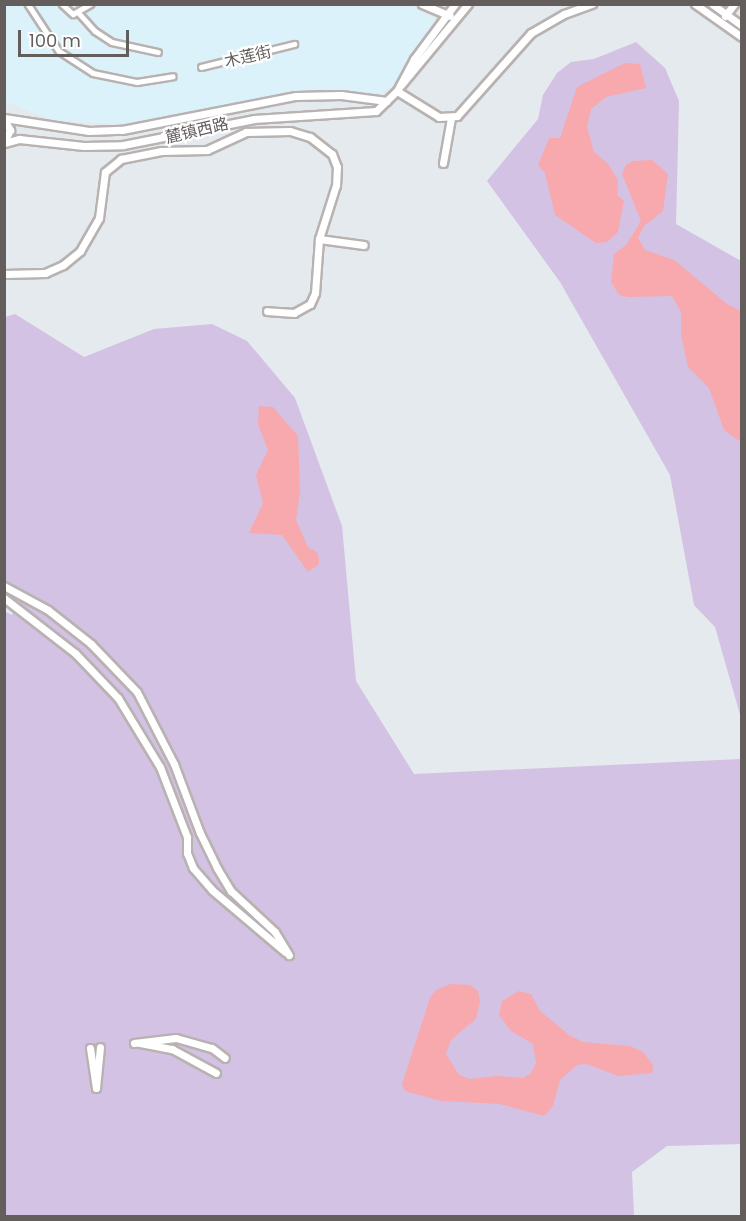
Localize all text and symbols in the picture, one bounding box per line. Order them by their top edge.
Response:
scale bar [21,18,132,56]
text: 100 m [29,28,81,53]
street label: 木莲街 [222,42,274,72]
street label: 麓镇西路 [164,114,230,148]

